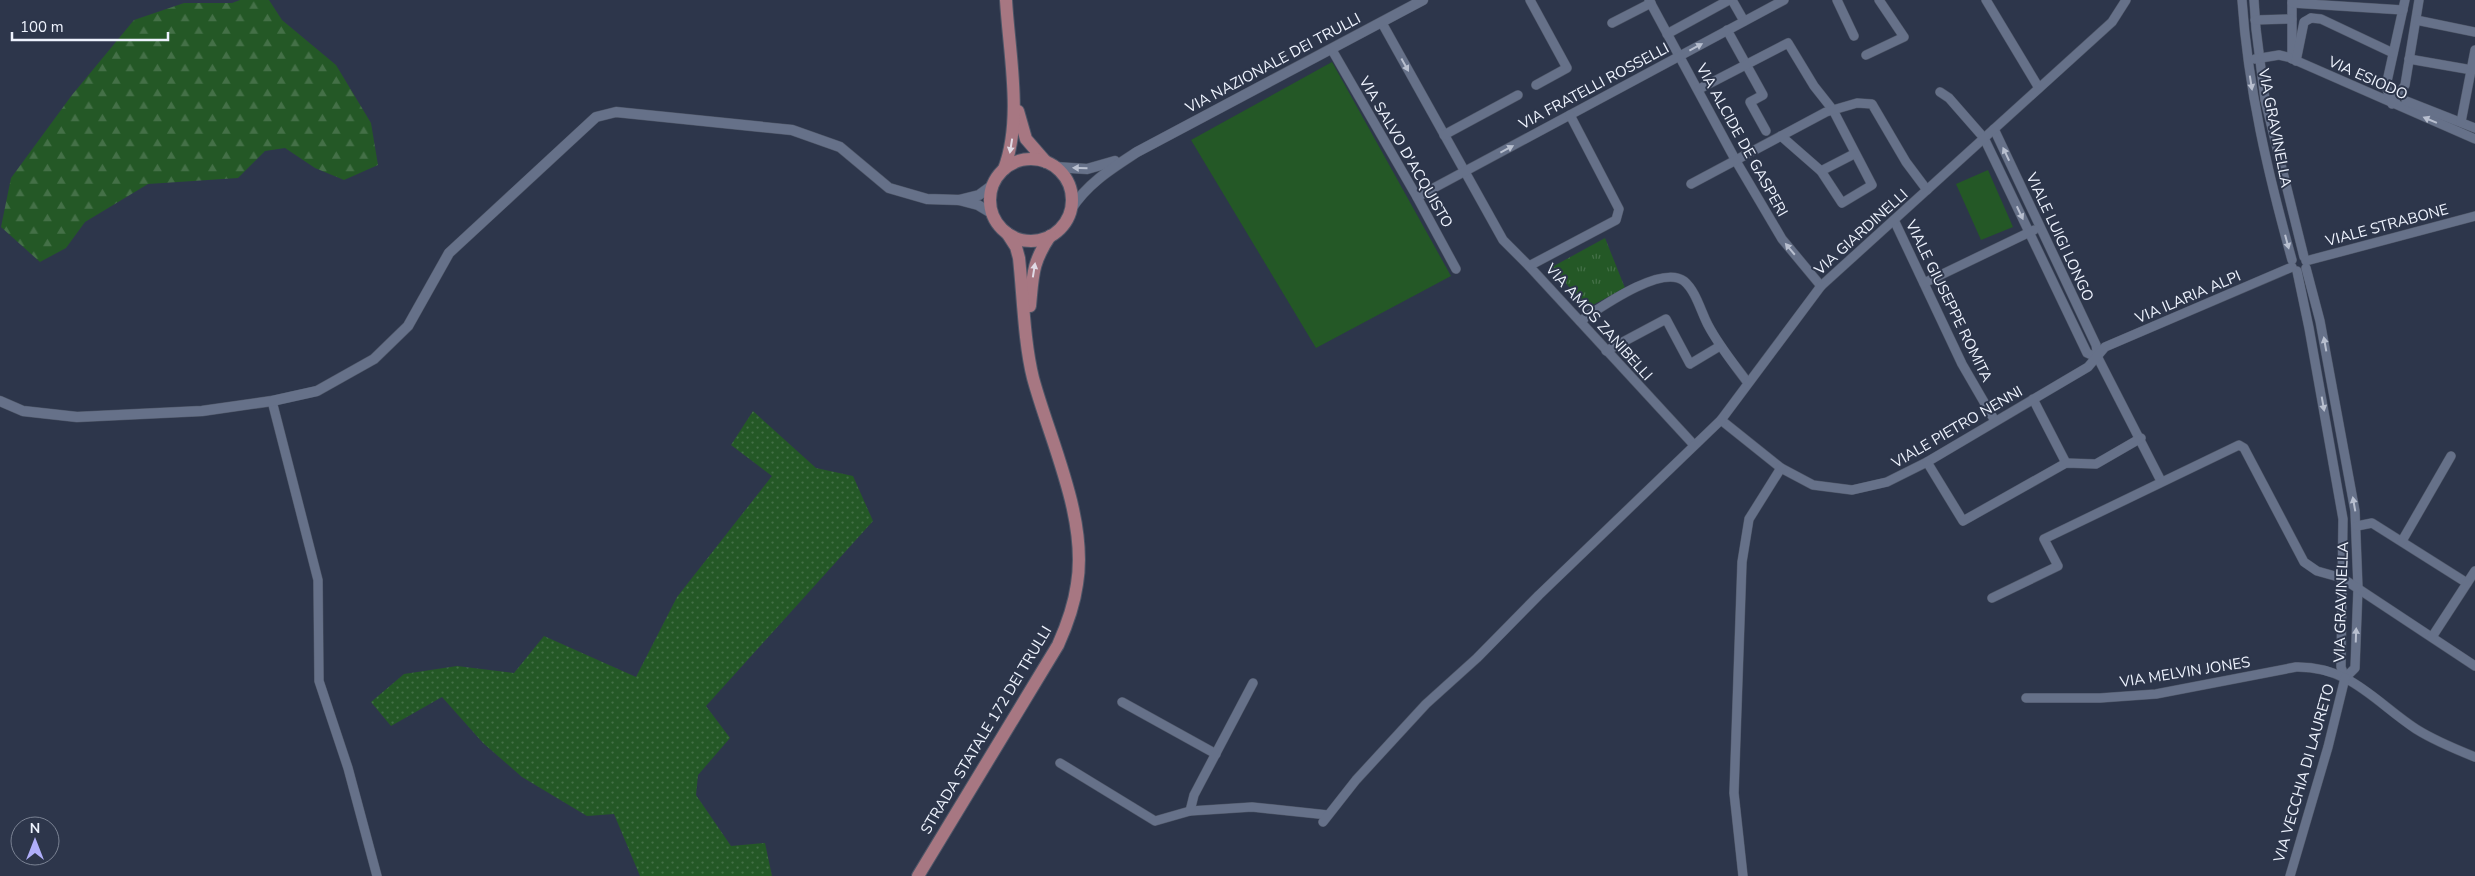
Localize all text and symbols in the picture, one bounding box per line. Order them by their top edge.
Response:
street label: VIA NAZIONALE DEI TRULLI [1181,8,1364,118]
scale bar [12,10,169,42]
text: 100 m [20,17,64,37]
street label: VIA FRATELLI ROSSELLI [1515,38,1673,135]
one-way arrow [1689,43,1703,52]
street label: VIA ESIODO [2324,51,2411,104]
one-way arrow [1401,58,1409,73]
street label: VIA ALCIDE DE GASPERI [1691,59,1792,220]
street label: VIA GRAVINELLA [2253,66,2296,189]
street label: VIA SALVO D'ACQUISTO [1354,72,1458,231]
one-way arrow [2247,76,2255,92]
one-way arrow [2423,115,2437,123]
one-way arrow [1007,138,1015,154]
one-way arrow [1499,145,1514,153]
one-way arrow [2002,147,2010,161]
one-way arrow [1072,164,1088,172]
street label: VIALE LUIGI LONGO [2021,169,2099,304]
street label: VIA GIARDINELLI [1809,185,1912,280]
street label: VIALE STRABONE [2323,199,2451,251]
one-way arrow [2016,206,2024,221]
street label: VIALE GIUSEPPE ROMITA [1901,216,1997,385]
one-way arrow [2283,234,2291,249]
one-way arrow [1785,242,1796,255]
street label: VIA AMOS ZANIBELLI [1540,258,1657,385]
one-way arrow [1030,261,1038,277]
street label: VIA ILARIA ALPI [2131,266,2244,329]
one-way arrow [2320,336,2328,352]
street label: VIALE PIETRO NENNI [1887,381,2026,473]
one-way arrow [2319,397,2327,413]
one-way arrow [2350,496,2358,512]
street label: VIA GRAVINELLA [2329,541,2353,664]
street label: STRADA STATALE 172 DEI TRULLI [916,622,1056,838]
one-way arrow [2353,627,2361,643]
street label: VIA MELVIN JONES [2117,652,2252,692]
street label: VIA VECCHIA DI LAURETO [2269,681,2339,866]
north arrow [10,816,60,866]
text: N [30,819,40,838]

